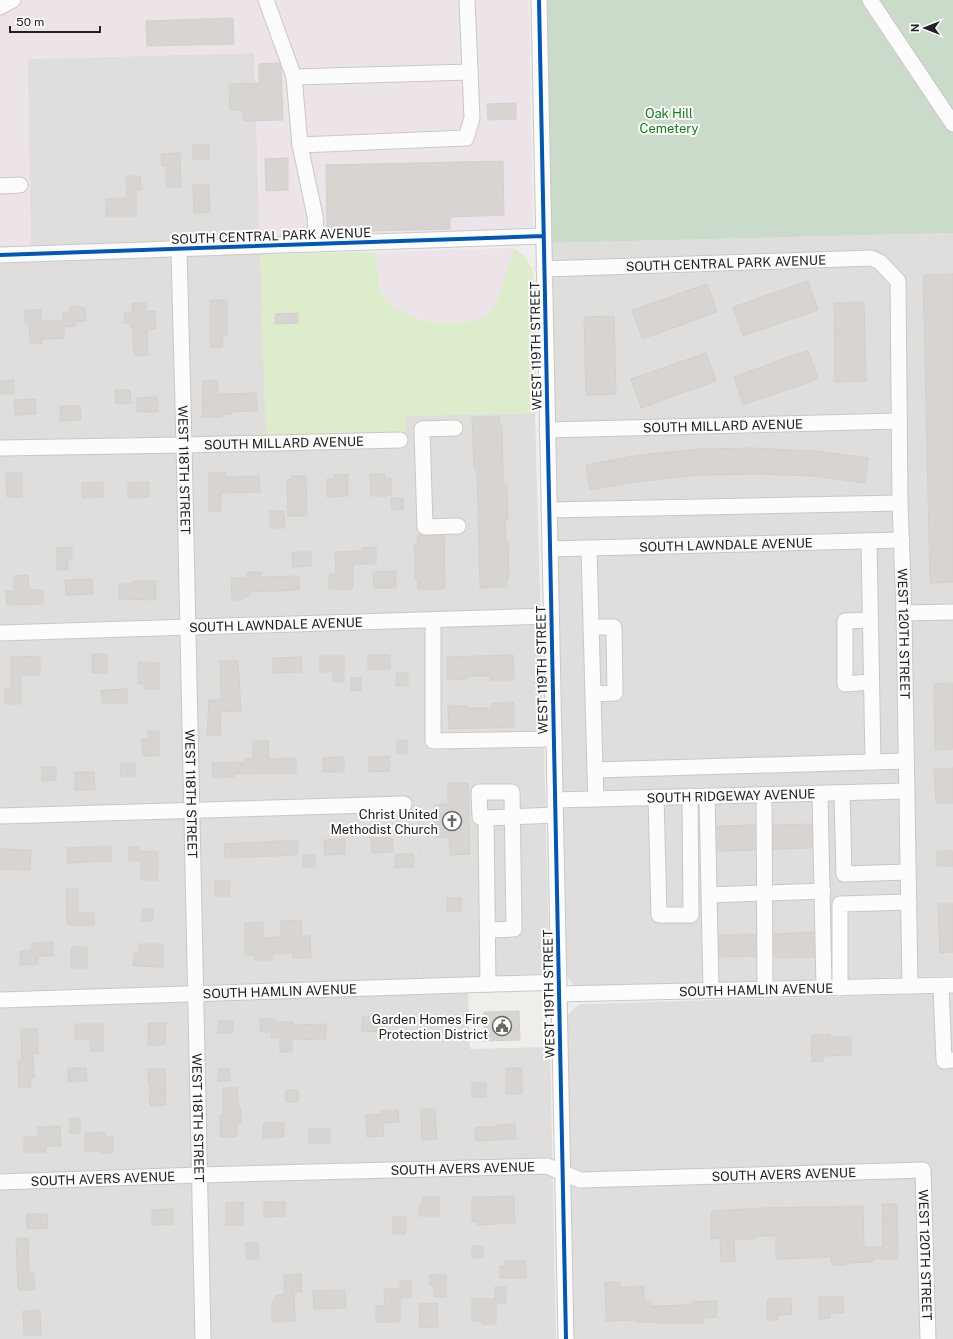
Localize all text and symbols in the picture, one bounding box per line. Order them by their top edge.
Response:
scale bar [10,8,100,34]
north arrow [905,8,945,48]
text: 50 m [16,15,44,29]
text: N [909,24,921,32]
park label: Oak Hill Cemetery [639,106,699,136]
street label: SOUTH CENTRAL PARK AVENUE [171,225,371,247]
street label: SOUTH CENTRAL PARK AVENUE [625,252,826,274]
street label: WEST 119TH STREET [527,281,545,410]
street label: WEST 118TH STREET [175,405,193,535]
street label: SOUTH MILLARD AVENUE [643,416,803,435]
street label: SOUTH MILLARD AVENUE [204,433,364,452]
street label: SOUTH LAWNDALE AVENUE [639,535,813,554]
street label: WEST 120TH STREET [895,568,913,700]
street label: WEST 119TH STREET [533,605,551,734]
street label: SOUTH LAWNDALE AVENUE [189,614,363,635]
street label: WEST 118TH STREET [183,729,200,859]
street label: SOUTH RIDGEWAY AVENUE [646,786,815,805]
place label: Christ United Methodist Church [330,807,438,837]
church icon: Christ United Methodist Church [441,810,463,832]
street label: WEST 119TH STREET [540,929,558,1058]
street label: SOUTH HAMLIN AVENUE [679,980,833,999]
street label: SOUTH HAMLIN AVENUE [202,981,357,1001]
place label: Garden Homes Fire Protection District [372,1012,488,1042]
public building icon: Garden Homes Fire Protection District [491,1015,513,1037]
street label: WEST 118TH STREET [189,1053,207,1183]
street label: SOUTH AVERS AVENUE [390,1159,535,1178]
street label: SOUTH AVERS AVENUE [711,1164,856,1184]
street label: SOUTH AVERS AVENUE [30,1168,175,1188]
street label: WEST 120TH STREET [916,1189,935,1321]

